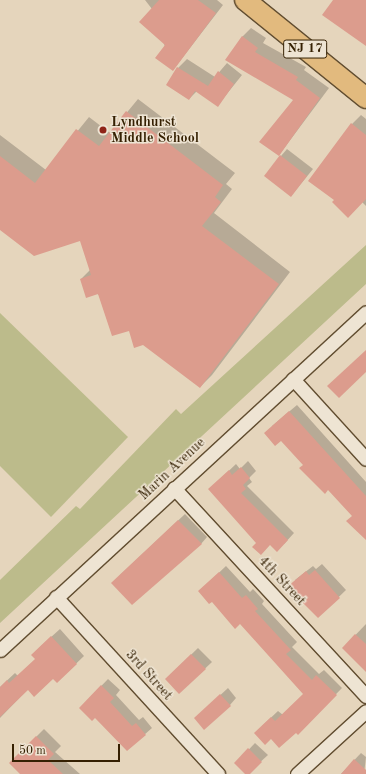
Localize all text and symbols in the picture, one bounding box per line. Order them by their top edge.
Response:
road number: NJ 17 [283,38,327,60]
place label: Lyndhurst Middle School [111,114,199,146]
marker: Lyndhurst Middle School [98,125,108,135]
street label: Marin Avenue [136,434,208,504]
street label: 4th Street [255,553,309,609]
street label: 3rd Street [122,646,176,704]
scale bar [14,736,122,762]
text: 50 m [19,745,46,757]

